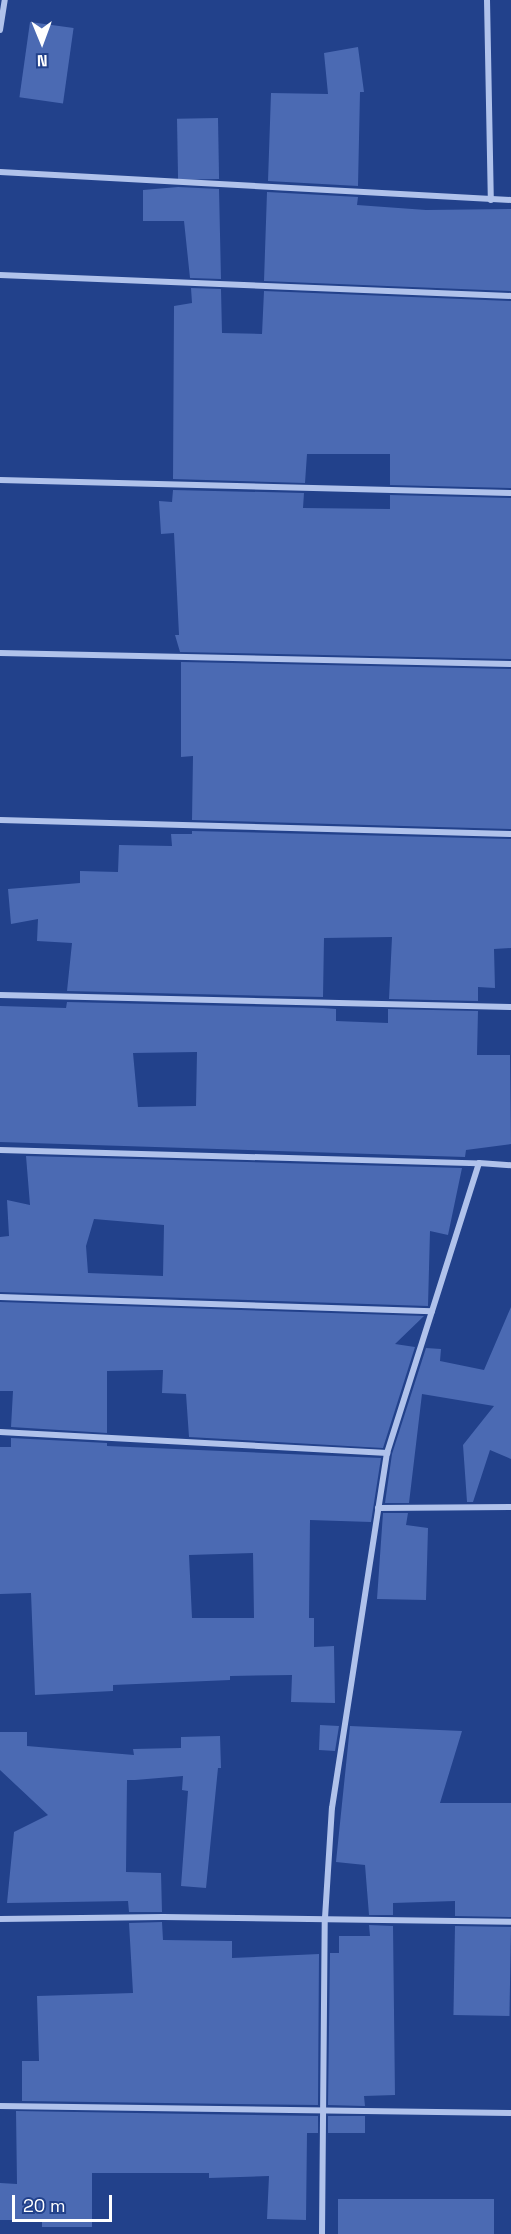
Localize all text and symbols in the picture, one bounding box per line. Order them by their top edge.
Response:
north arrow [12,12,72,72]
text: N [37,50,48,71]
scale bar [15,2183,116,2221]
text: 20 m [23,2194,66,2217]

